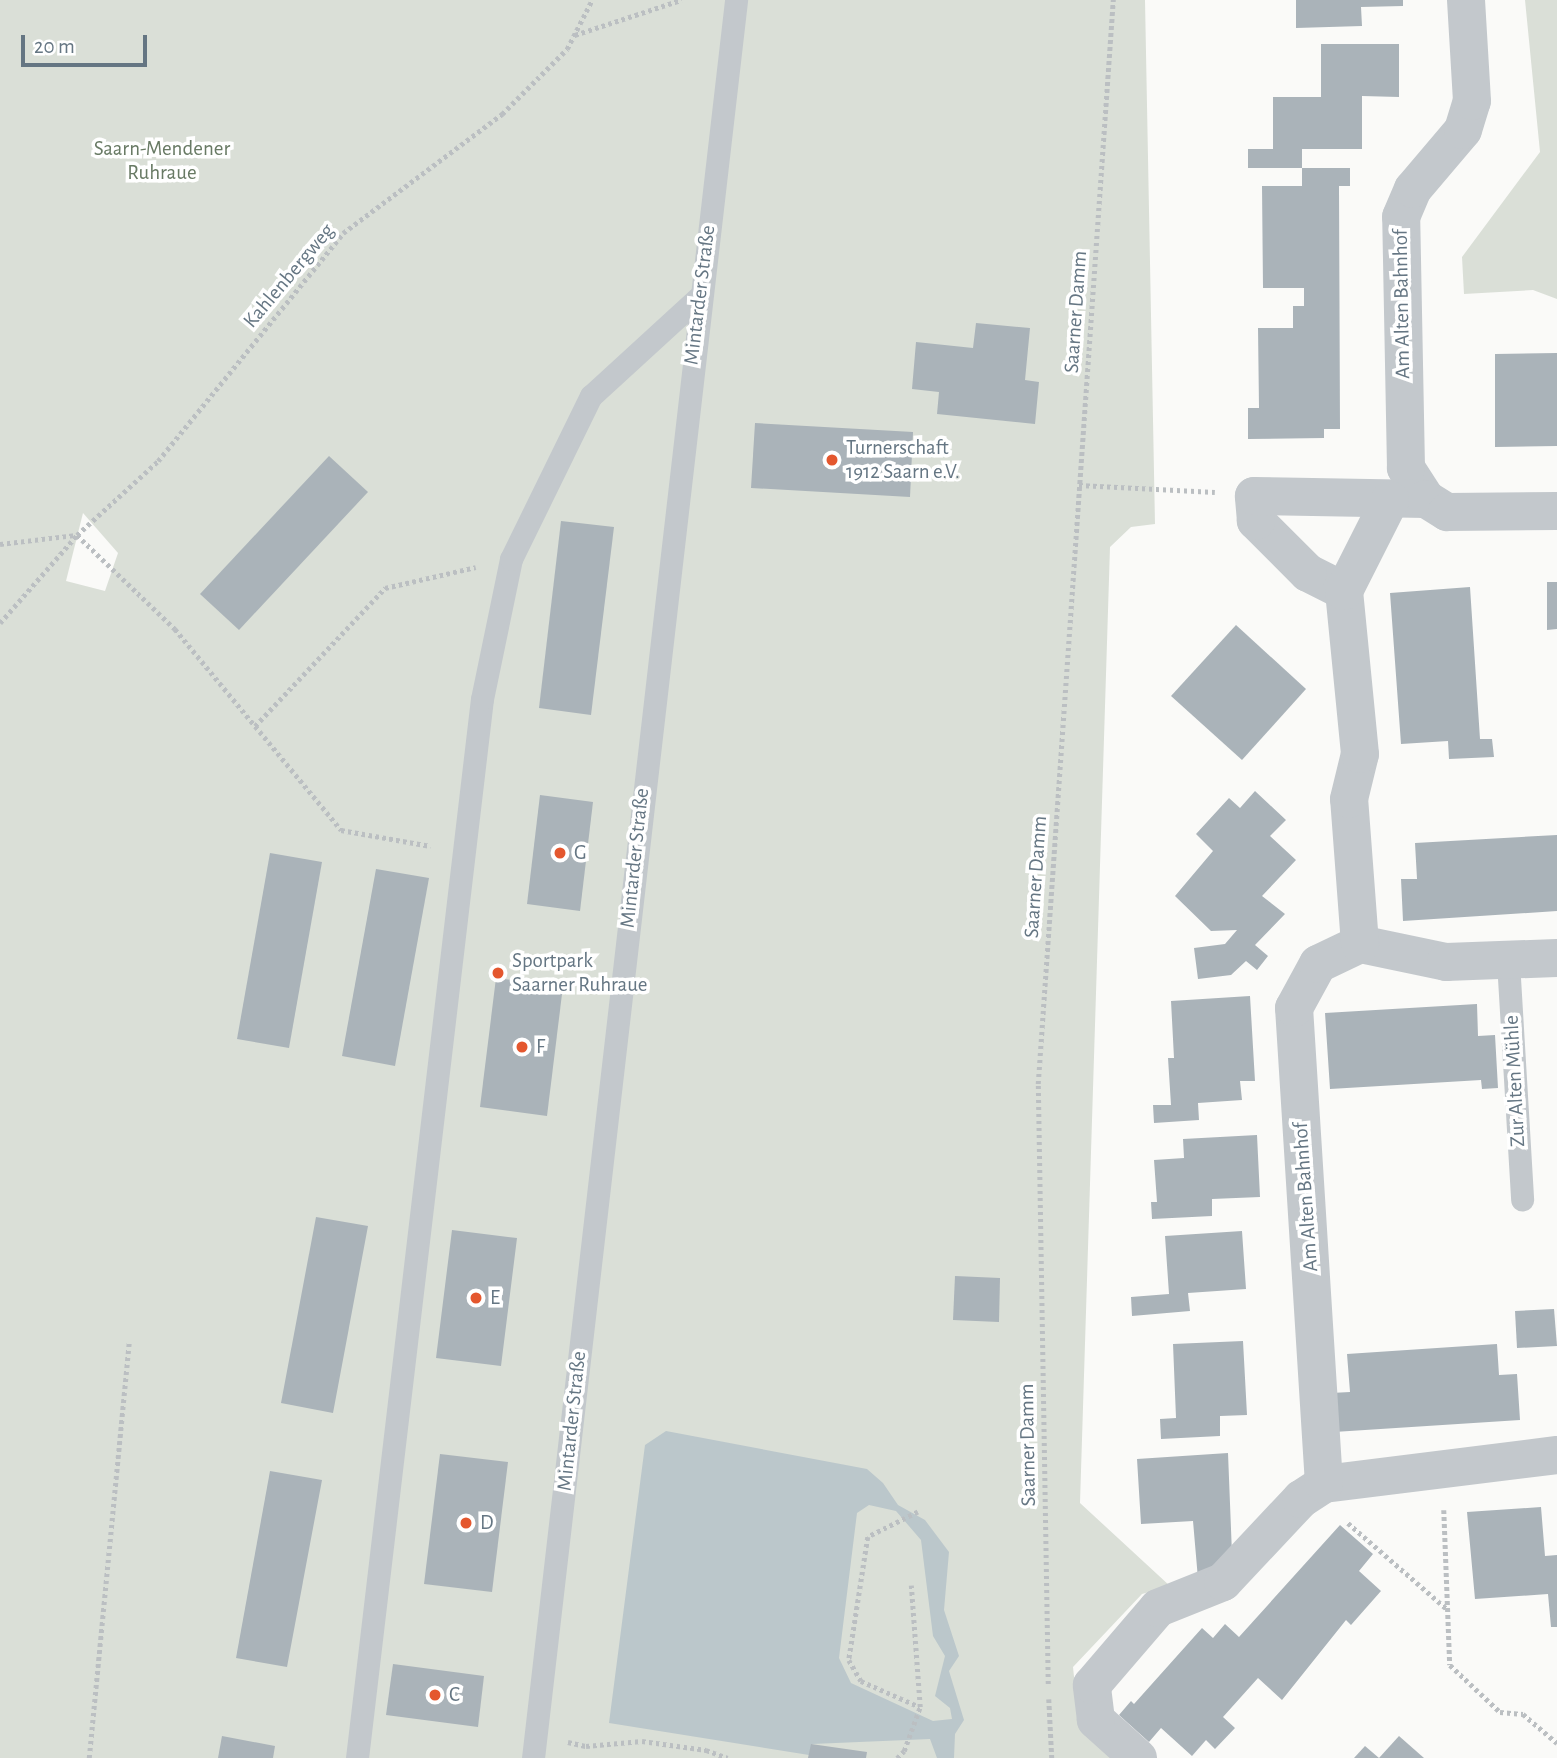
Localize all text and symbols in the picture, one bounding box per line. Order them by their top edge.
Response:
scale bar [24,21,150,65]
text: 20 m [34,36,75,57]
park label: Saarn-Mendener Ruhraue [94,136,230,186]
street label: Kahlenbergweg [238,219,340,333]
street label: Mintarder Straße [679,224,721,366]
street label: Am Alten Bahnhof [1388,229,1416,379]
street label: Saarner Damm [1059,250,1093,374]
place label: Turnerschaft 1912 Saarn e.V. [846,435,960,485]
marker: Turnerschaft 1912 Saarn e.V. [824,452,840,468]
street label: Mintarder Straße [615,787,655,929]
street label: Saarner Damm [1019,815,1053,939]
place label: G [574,840,587,866]
marker: G [552,845,568,861]
place label: Sportpark Saarner Ruhraue [512,948,648,998]
marker: Sportpark Saarner Ruhraue [490,965,506,981]
street label: Zur Alten Mühle [1499,1015,1531,1147]
place label: F [536,1034,545,1060]
marker: F [514,1039,530,1055]
street label: Am Alten Bahnhof [1288,1122,1324,1272]
place label: E [490,1285,500,1311]
marker: E [468,1290,484,1306]
street label: Mintarder Straße [552,1350,592,1492]
street label: Saarner Damm [1014,1383,1042,1507]
place label: D [480,1510,494,1536]
marker: D [458,1515,474,1531]
place label: C [449,1682,460,1708]
marker: C [427,1687,443,1703]

